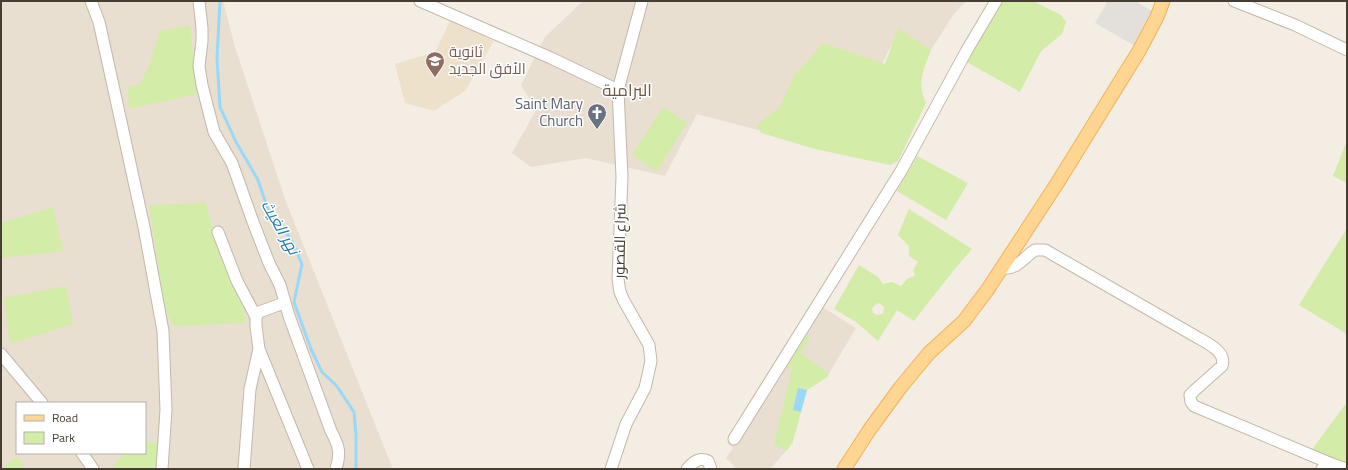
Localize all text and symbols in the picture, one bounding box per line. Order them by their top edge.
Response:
place label: ثانوية الأفق الجديد [449,40,526,80]
school or university icon: ثانوية الأفق الجديد [424,50,446,78]
district label: البرامية [602,77,652,103]
place label: Saint Mary Church [515,92,583,132]
church icon: Saint Mary Church [586,102,608,130]
water label: نهر الغيث [256,195,307,260]
street label: شراع القصور [607,203,632,280]
legend [16,402,146,454]
text: Road [52,408,78,427]
text: Park [52,428,75,447]

